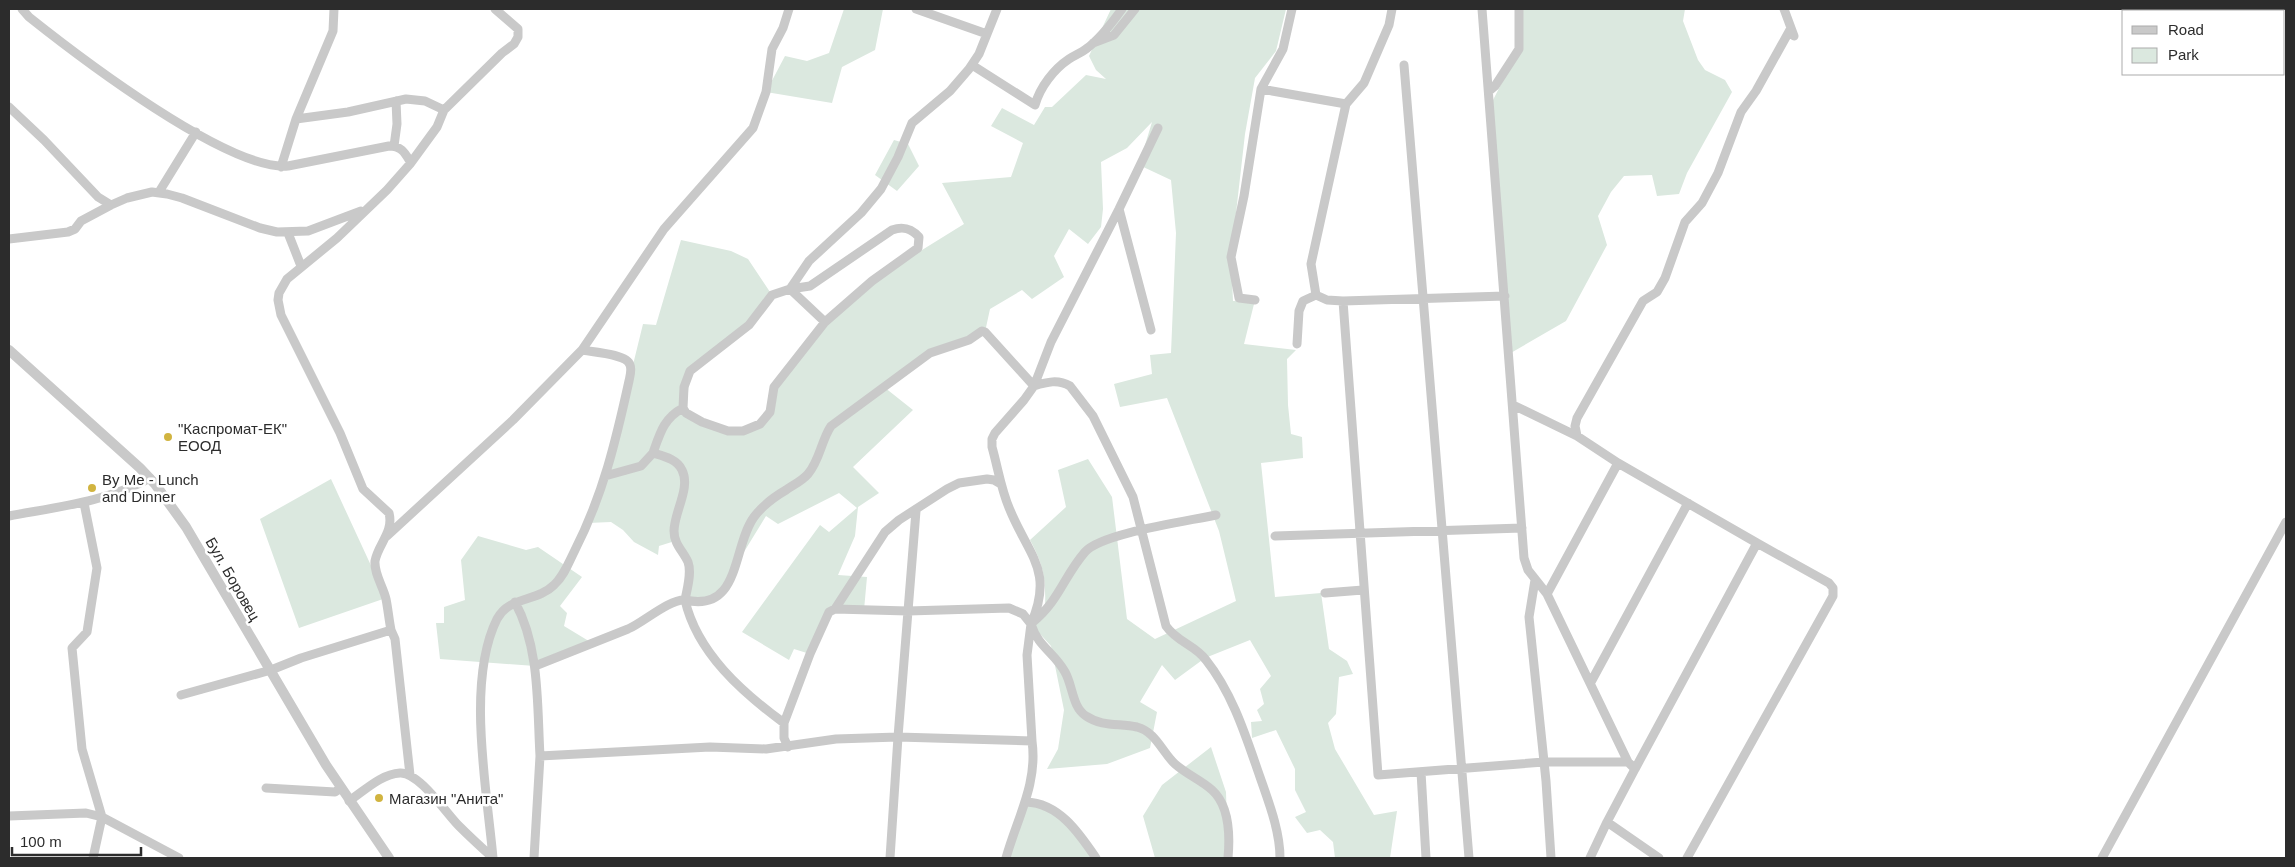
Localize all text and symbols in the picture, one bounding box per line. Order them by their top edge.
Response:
legend [2122,10,2285,75]
text: Road [2168,21,2204,38]
text: Park [2168,46,2199,63]
place label: "Каспромат-ЕК" ЕООД [178,420,287,454]
marker: "Каспромат-ЕК" ЕООД [162,431,174,443]
place label: By Me - Lunch and Dinner [102,471,199,505]
marker: By Me - Lunch and Dinner [86,482,98,494]
street label: Бул. Боровец [202,534,264,624]
place label: Магазин "Анита" [389,790,503,807]
marker: Магазин "Анита" [373,792,385,804]
scale bar [12,824,141,856]
text: 100 m [20,833,62,850]

